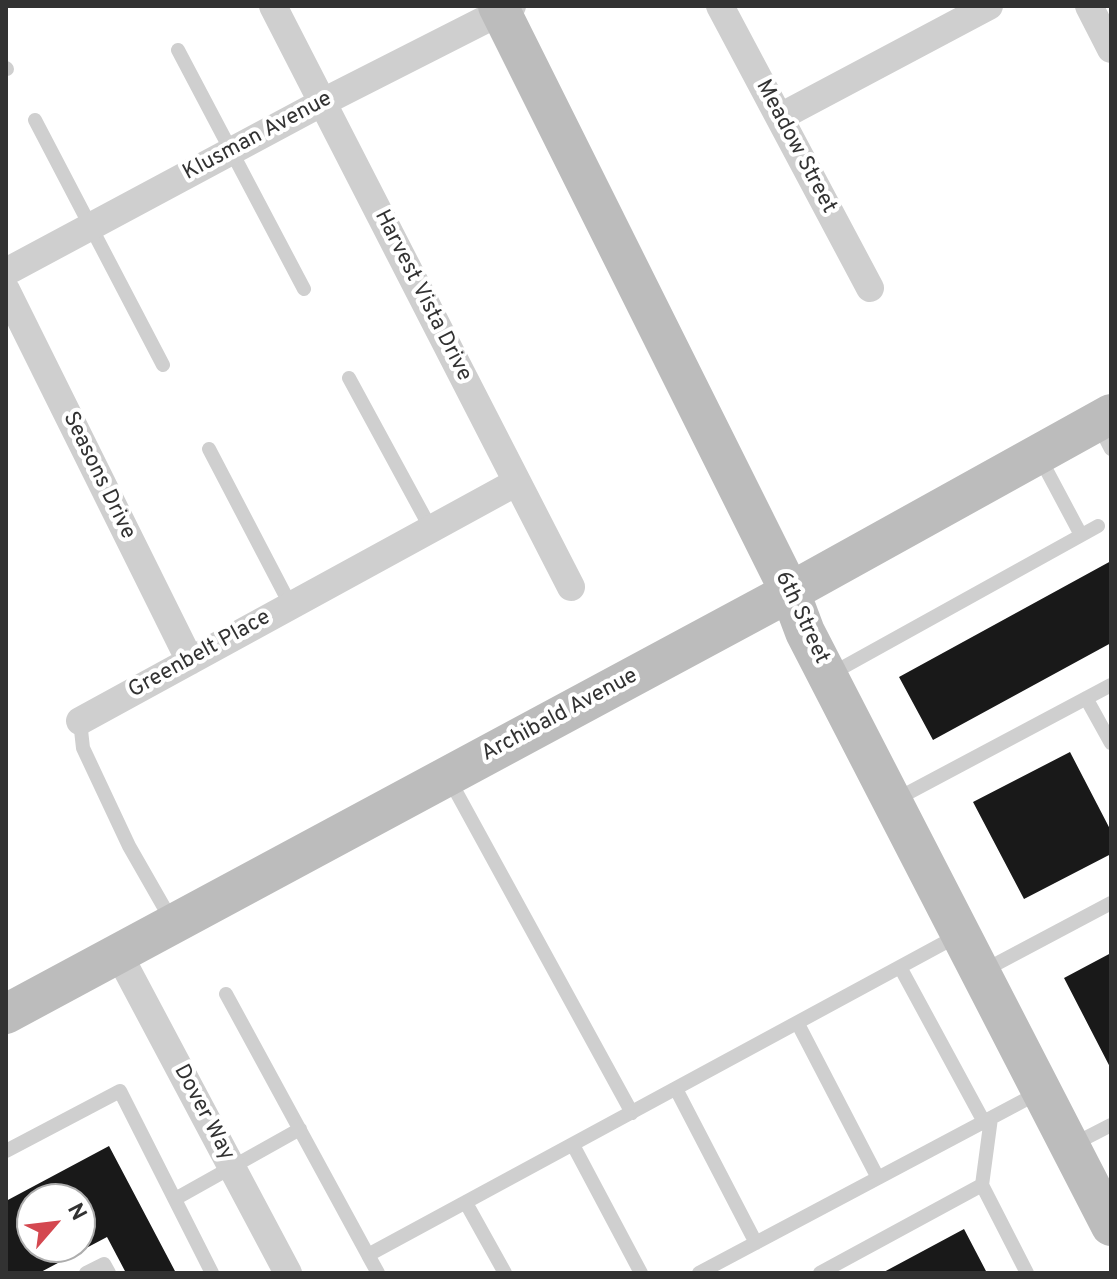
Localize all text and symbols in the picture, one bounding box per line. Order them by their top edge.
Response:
street label: Meadow Street [749,76,841,218]
street label: Klusman Avenue [179,87,337,187]
street label: Harvest Vista Drive [367,206,477,386]
street label: Seasons Drive [56,408,140,544]
street label: 6th Street [768,567,834,669]
street label: Greenbelt Place [124,605,276,705]
street label: Archibald Avenue [477,664,643,768]
street label: Dover Way [167,1060,239,1166]
north arrow [16,1183,96,1263]
text: N [60,1199,91,1226]

